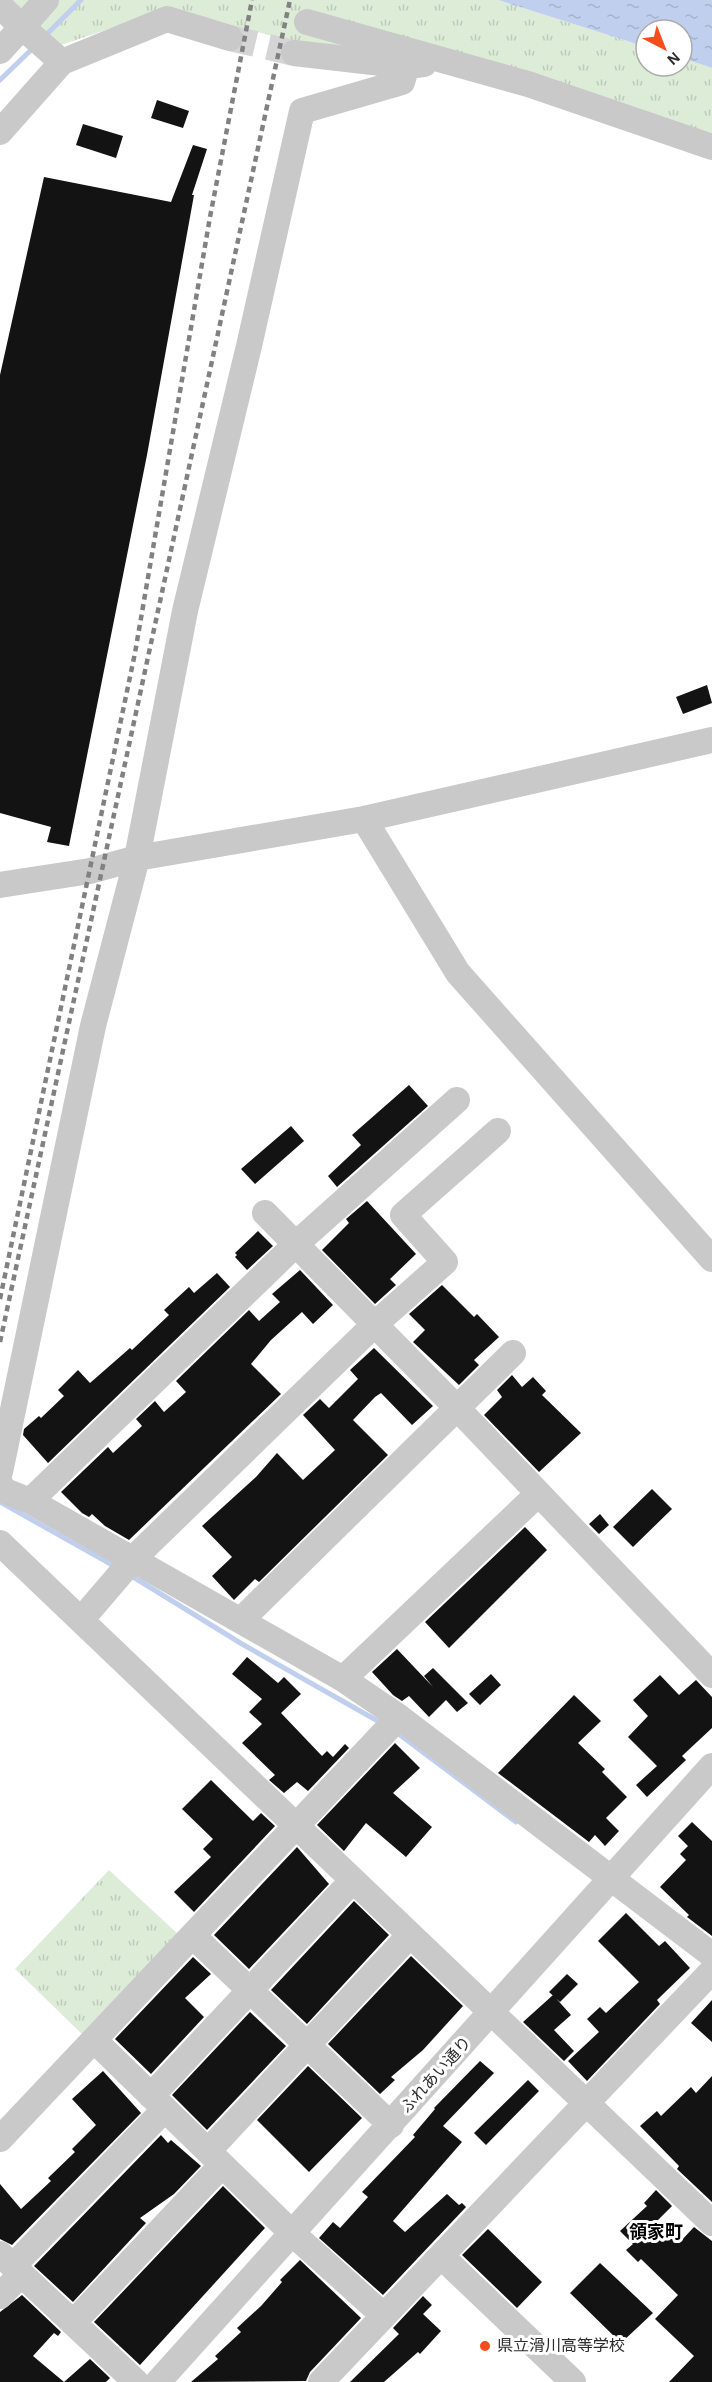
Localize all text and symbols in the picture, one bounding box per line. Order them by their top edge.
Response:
north arrow [634,18,694,78]
text: N [664,49,683,68]
street label: ふれあい通り [397,2033,474,2116]
district label: 領家町 [629,2223,683,2242]
place label: 県立滑川高等学校 [497,2337,625,2354]
marker: 県立滑川高等学校 [478,2339,492,2353]

